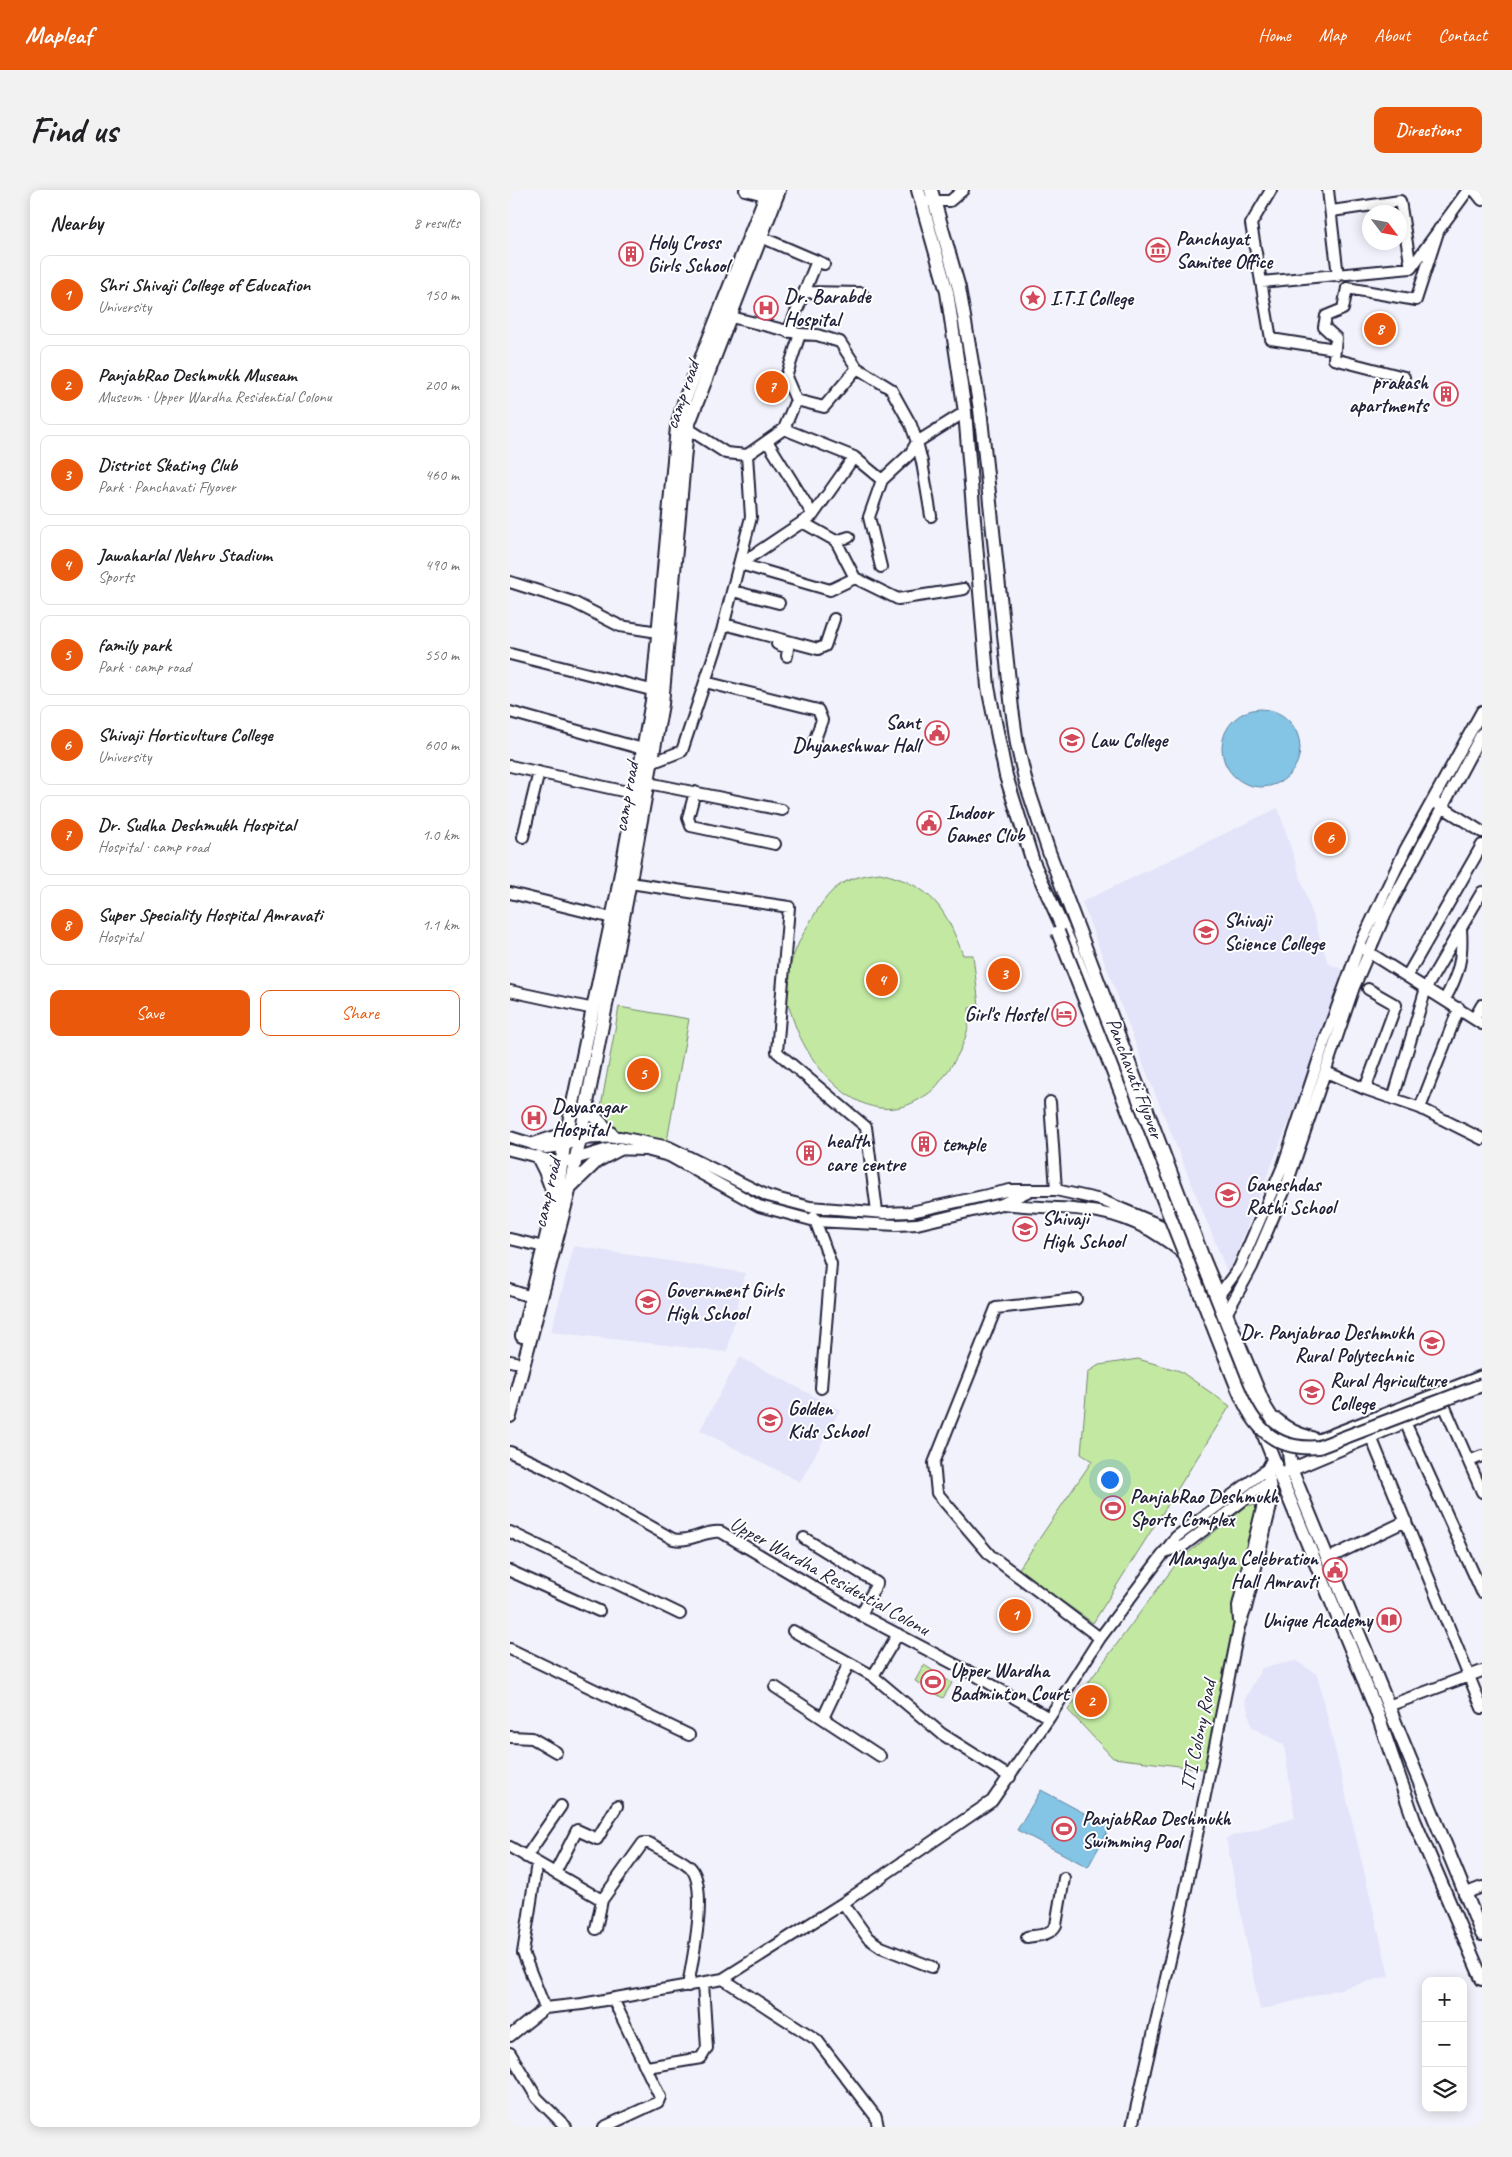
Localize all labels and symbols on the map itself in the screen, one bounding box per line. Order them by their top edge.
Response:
north arrow [1362,205,1407,250]
place label: Panchayat Samitee Office [1176,226,1274,274]
place label: Holy Cross Girls School [648,230,733,278]
museum icon: Panchayat Samitee Office [1145,237,1171,263]
building icon: Holy Cross Girls School [618,241,644,267]
place label: Dr. Barabde Hospital [784,284,872,332]
place icon: I.T.I College [1020,285,1046,311]
place label: I.T.I College [1050,286,1134,311]
hospital icon: Dr. Barabde Hospital [753,295,779,321]
pin: 8 [1364,310,1396,348]
street label: camp road [659,354,706,433]
pin: 7 [756,368,788,406]
place label: prakash apartments [1349,370,1430,418]
building icon: prakash apartments [1433,381,1459,407]
place label: Sant Dhyaneshwar Hall [792,710,923,759]
public building icon: Sant Dhyaneshwar Hall [924,720,950,746]
school or university icon: Law College [1059,727,1085,753]
place label: Law College [1090,728,1170,753]
street label: camp road [608,757,645,834]
place label: Indoor Games Club [946,800,1026,848]
public building icon: Indoor Games Club [916,810,942,836]
pin: 6 [1314,819,1346,857]
place label: Shivaji Science College [1224,908,1326,956]
school or university icon: Shivaji Science College [1193,919,1219,945]
pin: 3 [988,955,1020,993]
pin: 4 [866,961,898,999]
hotel icon: Girl's Hostel [1051,1001,1077,1027]
place label: Girl's Hostel [964,1002,1050,1027]
street label: Panchavati Flyover [1101,1014,1170,1143]
pin: 5 [627,1055,659,1093]
place label: Dayasagar Hospital [552,1094,629,1142]
hospital icon: Dayasagar Hospital [521,1105,547,1131]
place label: health care centre [826,1129,907,1177]
building icon: temple [911,1131,937,1157]
place label: temple [942,1132,987,1157]
building icon: health care centre [796,1140,822,1166]
street label: camp road [527,1153,568,1230]
place label: Ganeshdas Rathi School [1246,1172,1339,1220]
school or university icon: Ganeshdas Rathi School [1215,1182,1241,1208]
place label: Shivaji High School [1042,1206,1127,1254]
school or university icon: Shivaji High School [1012,1216,1038,1242]
place label: Government Girls High School [666,1278,785,1326]
school or university icon: Government Girls High School [635,1289,661,1315]
place label: Dr. Panjabrao Deshmukh Rural Polytechnic [1240,1320,1415,1368]
school or university icon: Dr. Panjabrao Deshmukh Rural Polytechnic [1419,1330,1445,1356]
place label: Rural Agriculture College [1330,1368,1447,1416]
school or university icon: Rural Agriculture College [1299,1379,1325,1405]
place label: Golden Kids School [788,1396,871,1444]
school or university icon: Golden Kids School [757,1407,783,1433]
your location [1097,1467,1123,1493]
place label: PanjabRao Deshmukh Sports Complex [1130,1484,1279,1532]
sports icon: PanjabRao Deshmukh Sports Complex [1100,1495,1126,1521]
street label: Upper Wardha Residential Colonu [726,1511,935,1642]
place label: Mangalya Celebration Hall Amravti [1168,1546,1321,1594]
public building icon: Mangalya Celebration Hall Amravti [1322,1557,1348,1583]
pin: 1 [999,1596,1031,1634]
library icon: Unique Academy [1376,1607,1402,1633]
place label: Unique Academy [1262,1608,1374,1633]
place label: Upper Wardha Badminton Court [950,1658,1071,1706]
sports icon: Upper Wardha Badminton Court [920,1669,946,1695]
street label: ITI Colony Road [1174,1675,1223,1792]
pin: 2 [1075,1682,1107,1720]
place label: PanjabRao Deshmukh Swimming Pool [1082,1806,1231,1854]
sports icon: PanjabRao Deshmukh Swimming Pool [1051,1816,1077,1842]

